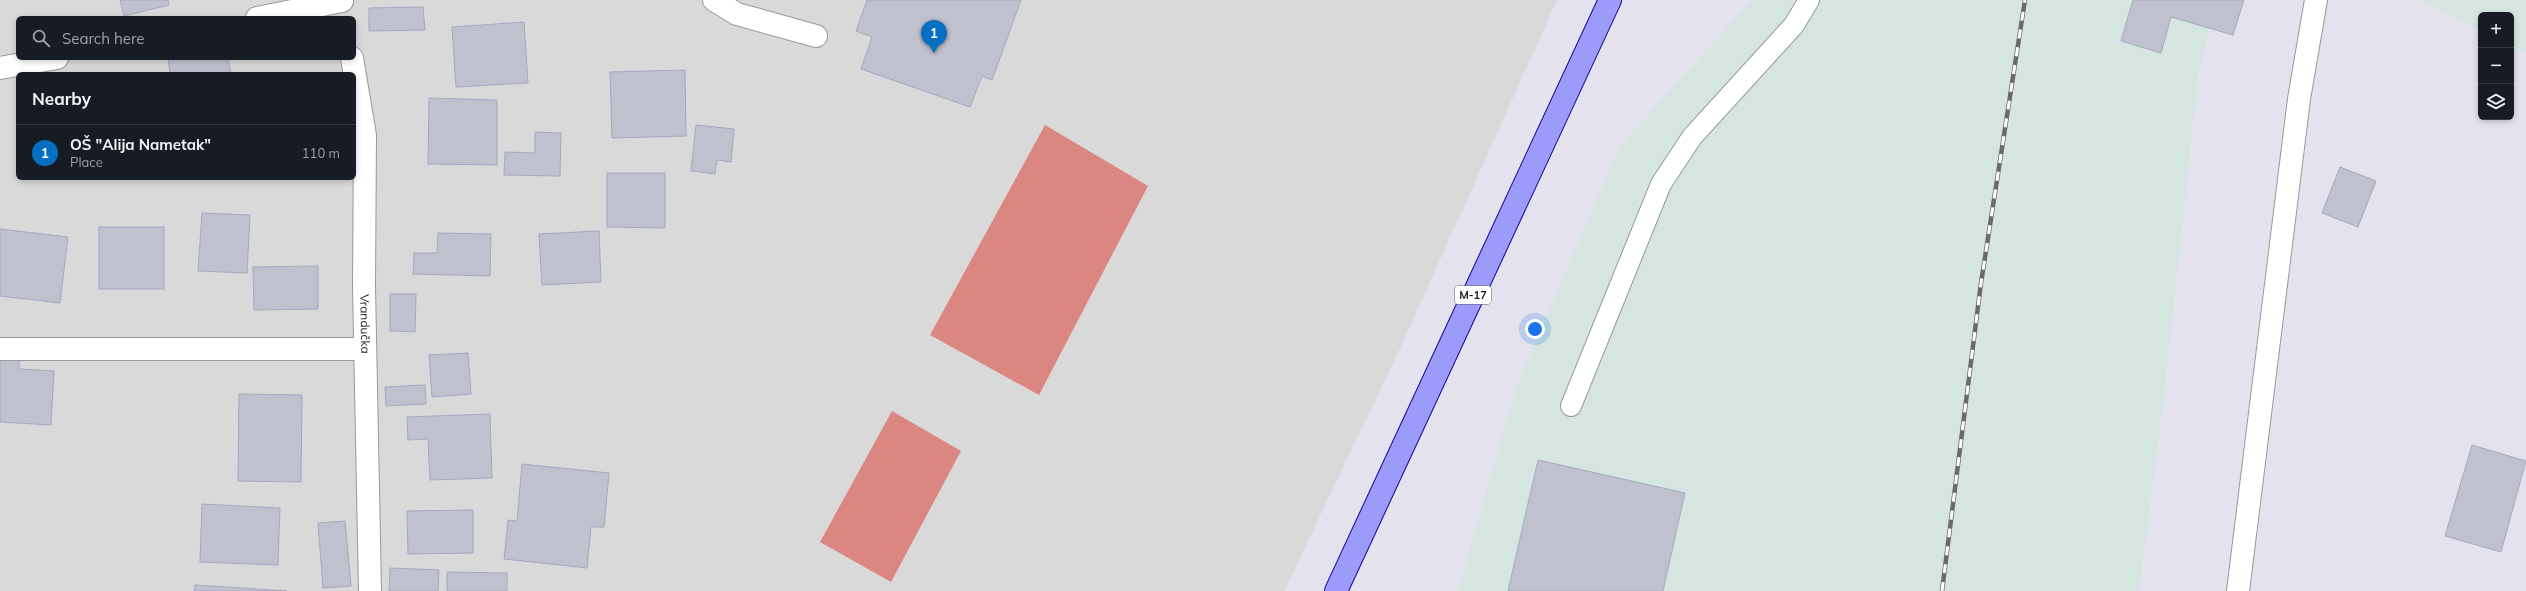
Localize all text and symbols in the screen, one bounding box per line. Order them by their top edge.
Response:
map controls [2478,12,2514,120]
button: + [2478,12,2514,48]
search box [16,16,356,60]
pin: 1 [921,20,947,53]
icon: search [30,27,52,49]
text: Search here [62,29,144,48]
button: − [2478,48,2514,84]
button: layers [2478,84,2514,120]
text: Nearby [32,88,91,109]
text: OŠ "Alija Nametak" [70,135,211,154]
text: 1 [41,145,49,161]
text: 110 m [302,145,340,161]
text: Place [70,154,103,170]
road number: M-17 [1455,286,1491,304]
street label: Vrandučka [357,294,373,354]
your location [1525,319,1545,339]

